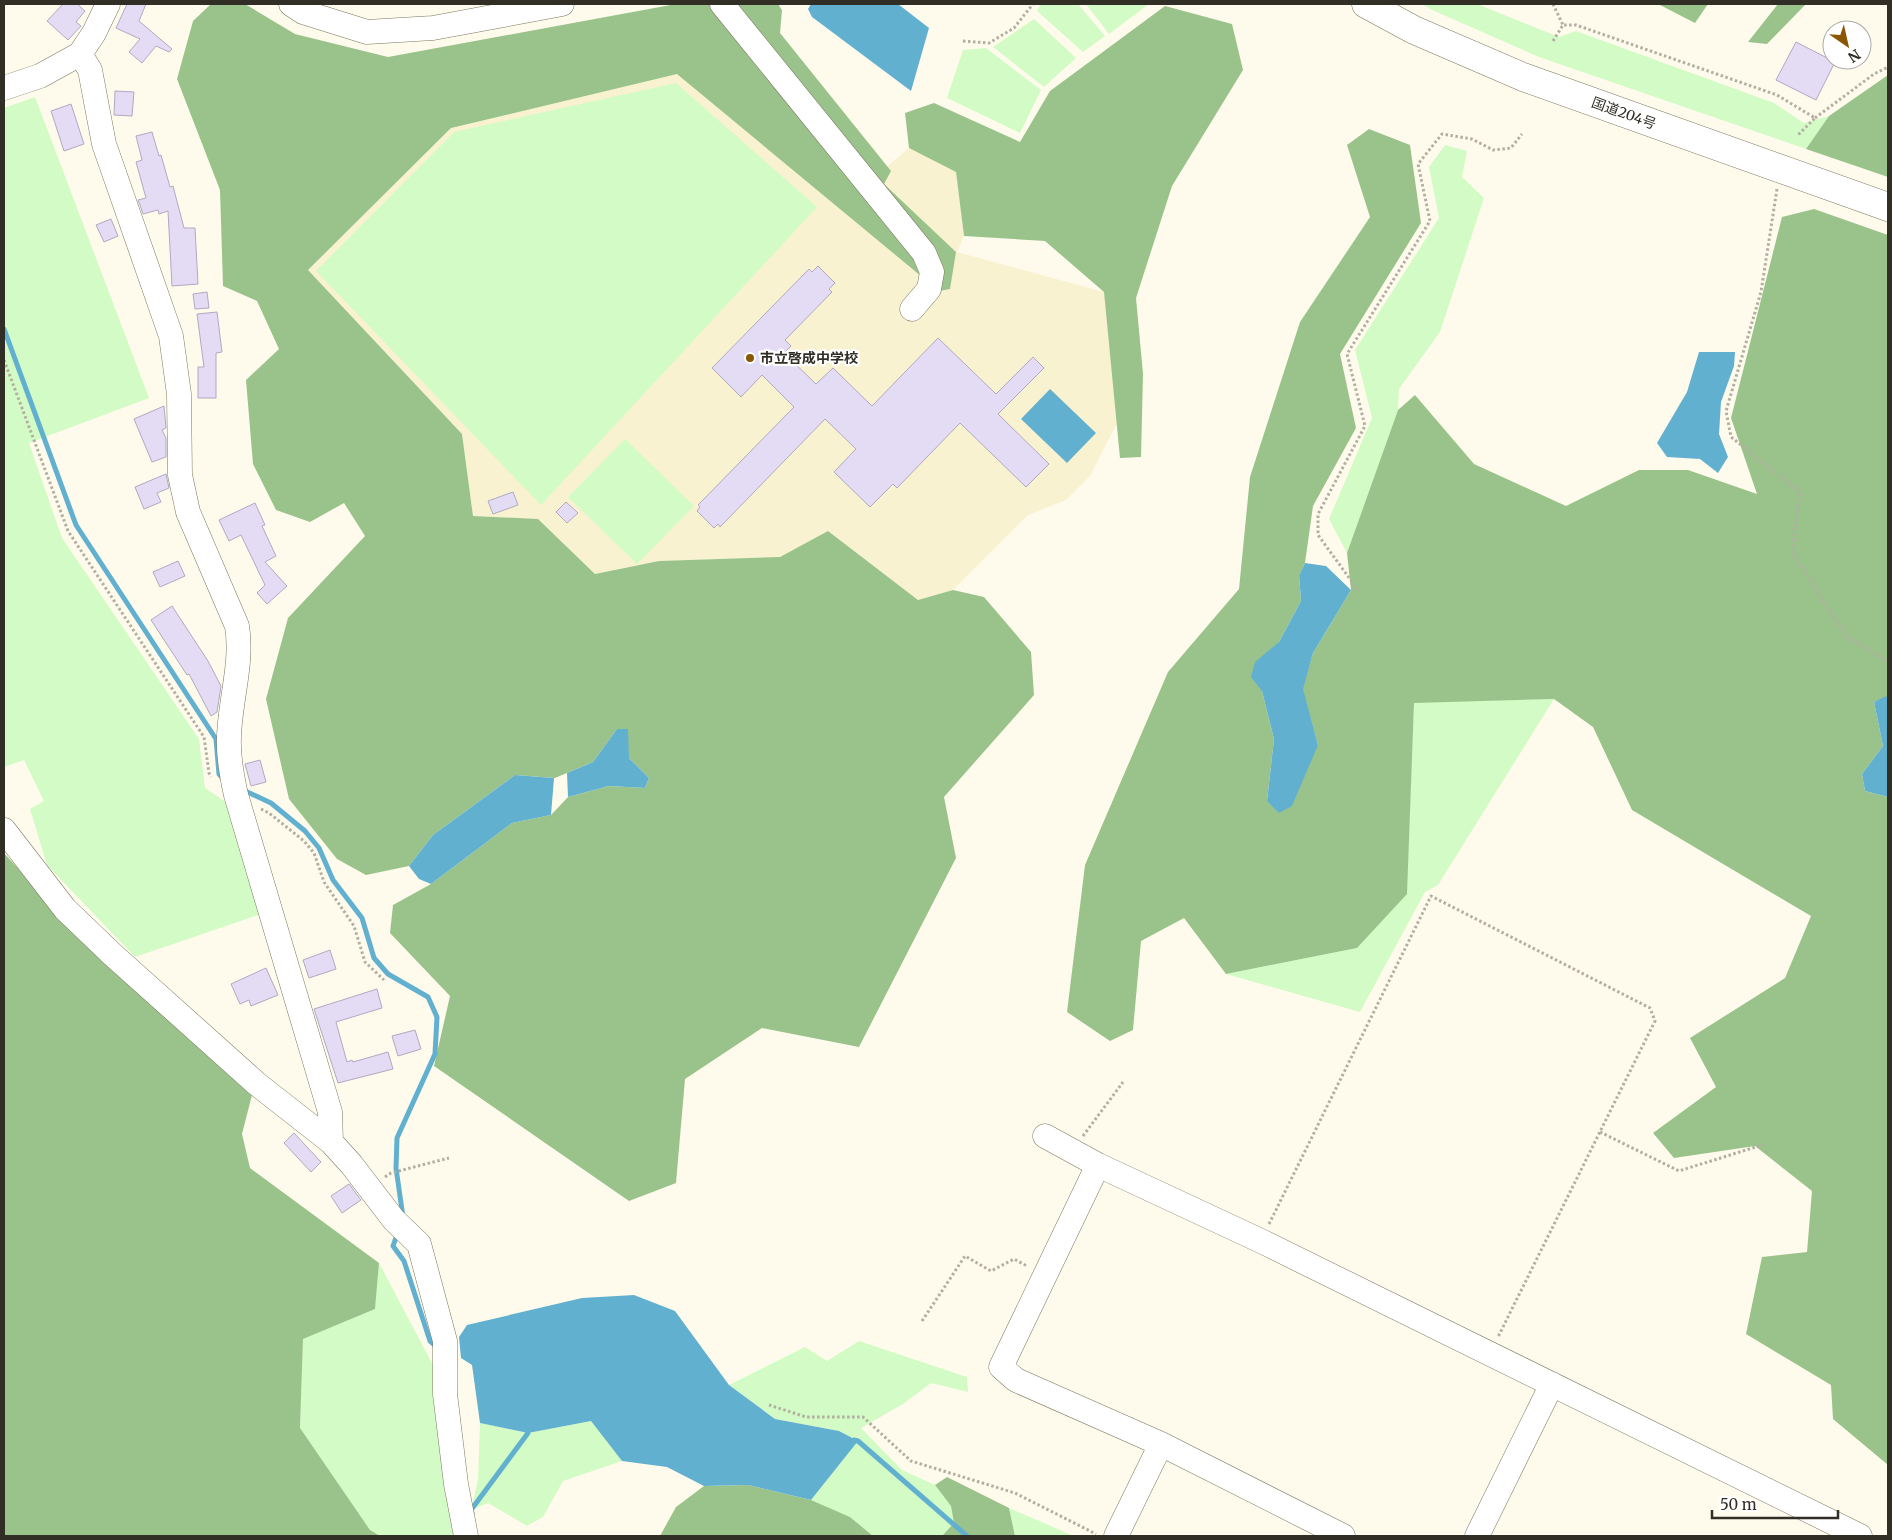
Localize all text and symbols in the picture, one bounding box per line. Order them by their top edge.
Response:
north arrow [1822,20,1872,70]
text: N [1845,45,1864,66]
street label: 国道204号 [1589,93,1659,133]
place label: 市立啓成中学校 [760,349,858,367]
marker: 市立啓成中学校 [744,352,756,364]
scale bar [1712,1488,1838,1520]
text: 50 m [1720,1495,1757,1514]

